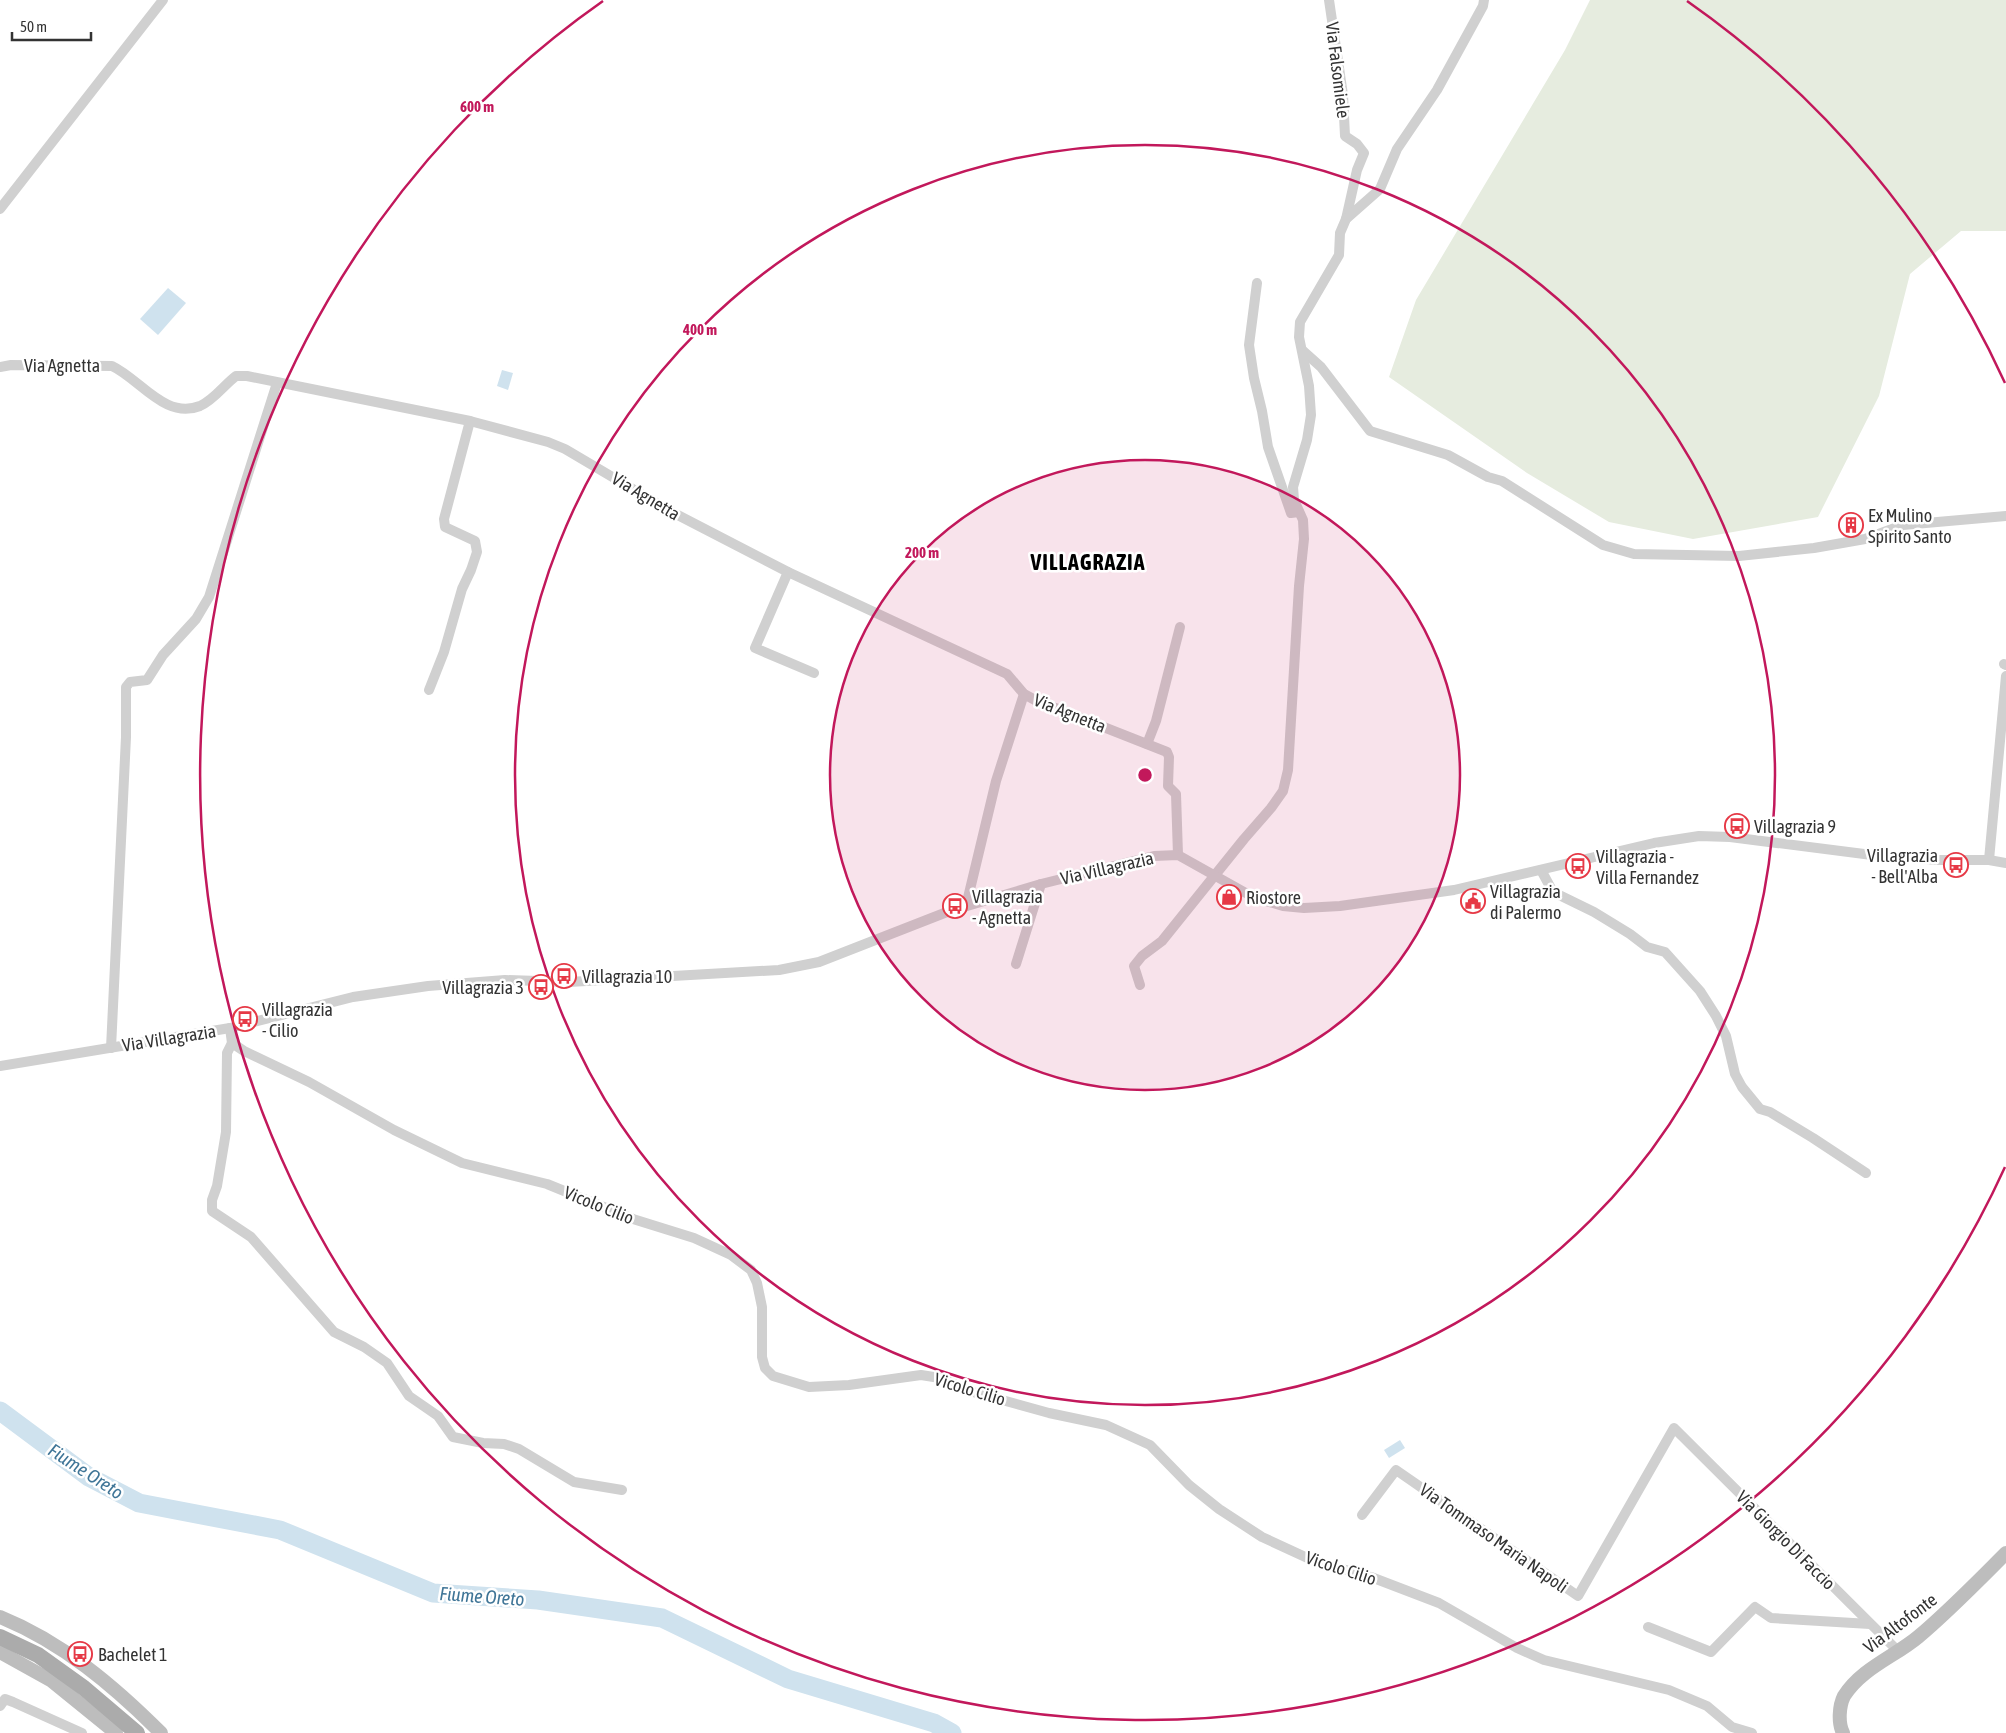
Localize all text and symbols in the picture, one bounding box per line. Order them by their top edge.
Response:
scale bar [12,10,91,42]
text: 50 m [20,18,47,35]
street label: Via Falsomiele [1322,21,1354,119]
text: 600 m [460,98,494,115]
text: 400 m [682,321,717,338]
street label: Via Agnetta [24,355,100,376]
street label: Via Agnetta [608,467,684,525]
place label: Ex Mulino Spirito Santo [1868,505,1952,547]
building icon: Ex Mulino Spirito Santo [1838,512,1864,538]
text: 200 m [905,544,939,561]
district label: VILLAGRAZIA [1030,549,1145,575]
street label: Via Agnetta [1031,689,1109,737]
centre of rings [1136,766,1154,784]
bus stop icon: Villagrazia 9 [1724,813,1750,839]
place label: Villagrazia 9 [1754,816,1836,837]
place label: Villagrazia - Bell'Alba [1867,845,1938,887]
place label: Villagrazia - Villa Fernandez [1596,846,1699,888]
street label: Via Villagrazia [1058,847,1156,889]
bus stop icon: Villagrazia - Bell'Alba [1943,852,1969,878]
bus stop icon: Villagrazia - Villa Fernandez [1565,853,1591,879]
place label: Villagrazia di Palermo [1490,881,1561,923]
shop icon: Riostore [1216,884,1242,910]
place label: Villagrazia - Agnetta [972,886,1043,928]
place label: Riostore [1246,887,1301,908]
public building icon: Villagrazia di Palermo [1460,888,1486,914]
bus stop icon: Villagrazia - Agnetta [942,893,968,919]
bus stop icon: Villagrazia 10 [551,963,577,989]
place label: Villagrazia 10 [582,966,672,987]
bus stop icon: Villagrazia 3 [528,974,554,1000]
place label: Villagrazia 3 [442,977,524,998]
place label: Villagrazia - Cilio [262,999,333,1041]
bus stop icon: Villagrazia - Cilio [232,1006,258,1032]
street label: Via Villagrazia [121,1020,217,1056]
street label: Vicolo Cilio [561,1182,637,1228]
street label: Vicolo Cilio [932,1368,1008,1410]
water label: Fiume Oreto [44,1439,128,1503]
street label: Via Tommaso Maria Napoli [1416,1479,1572,1597]
street label: Via Giorgio Di Faccio [1732,1486,1840,1594]
street label: Vicolo Cilio [1303,1547,1379,1589]
water label: Fiume Oreto [439,1582,525,1610]
street label: Via Altofonte [1859,1589,1941,1657]
bus stop icon: Bachelet 1 [67,1641,93,1667]
place label: Bachelet 1 [98,1644,167,1665]

